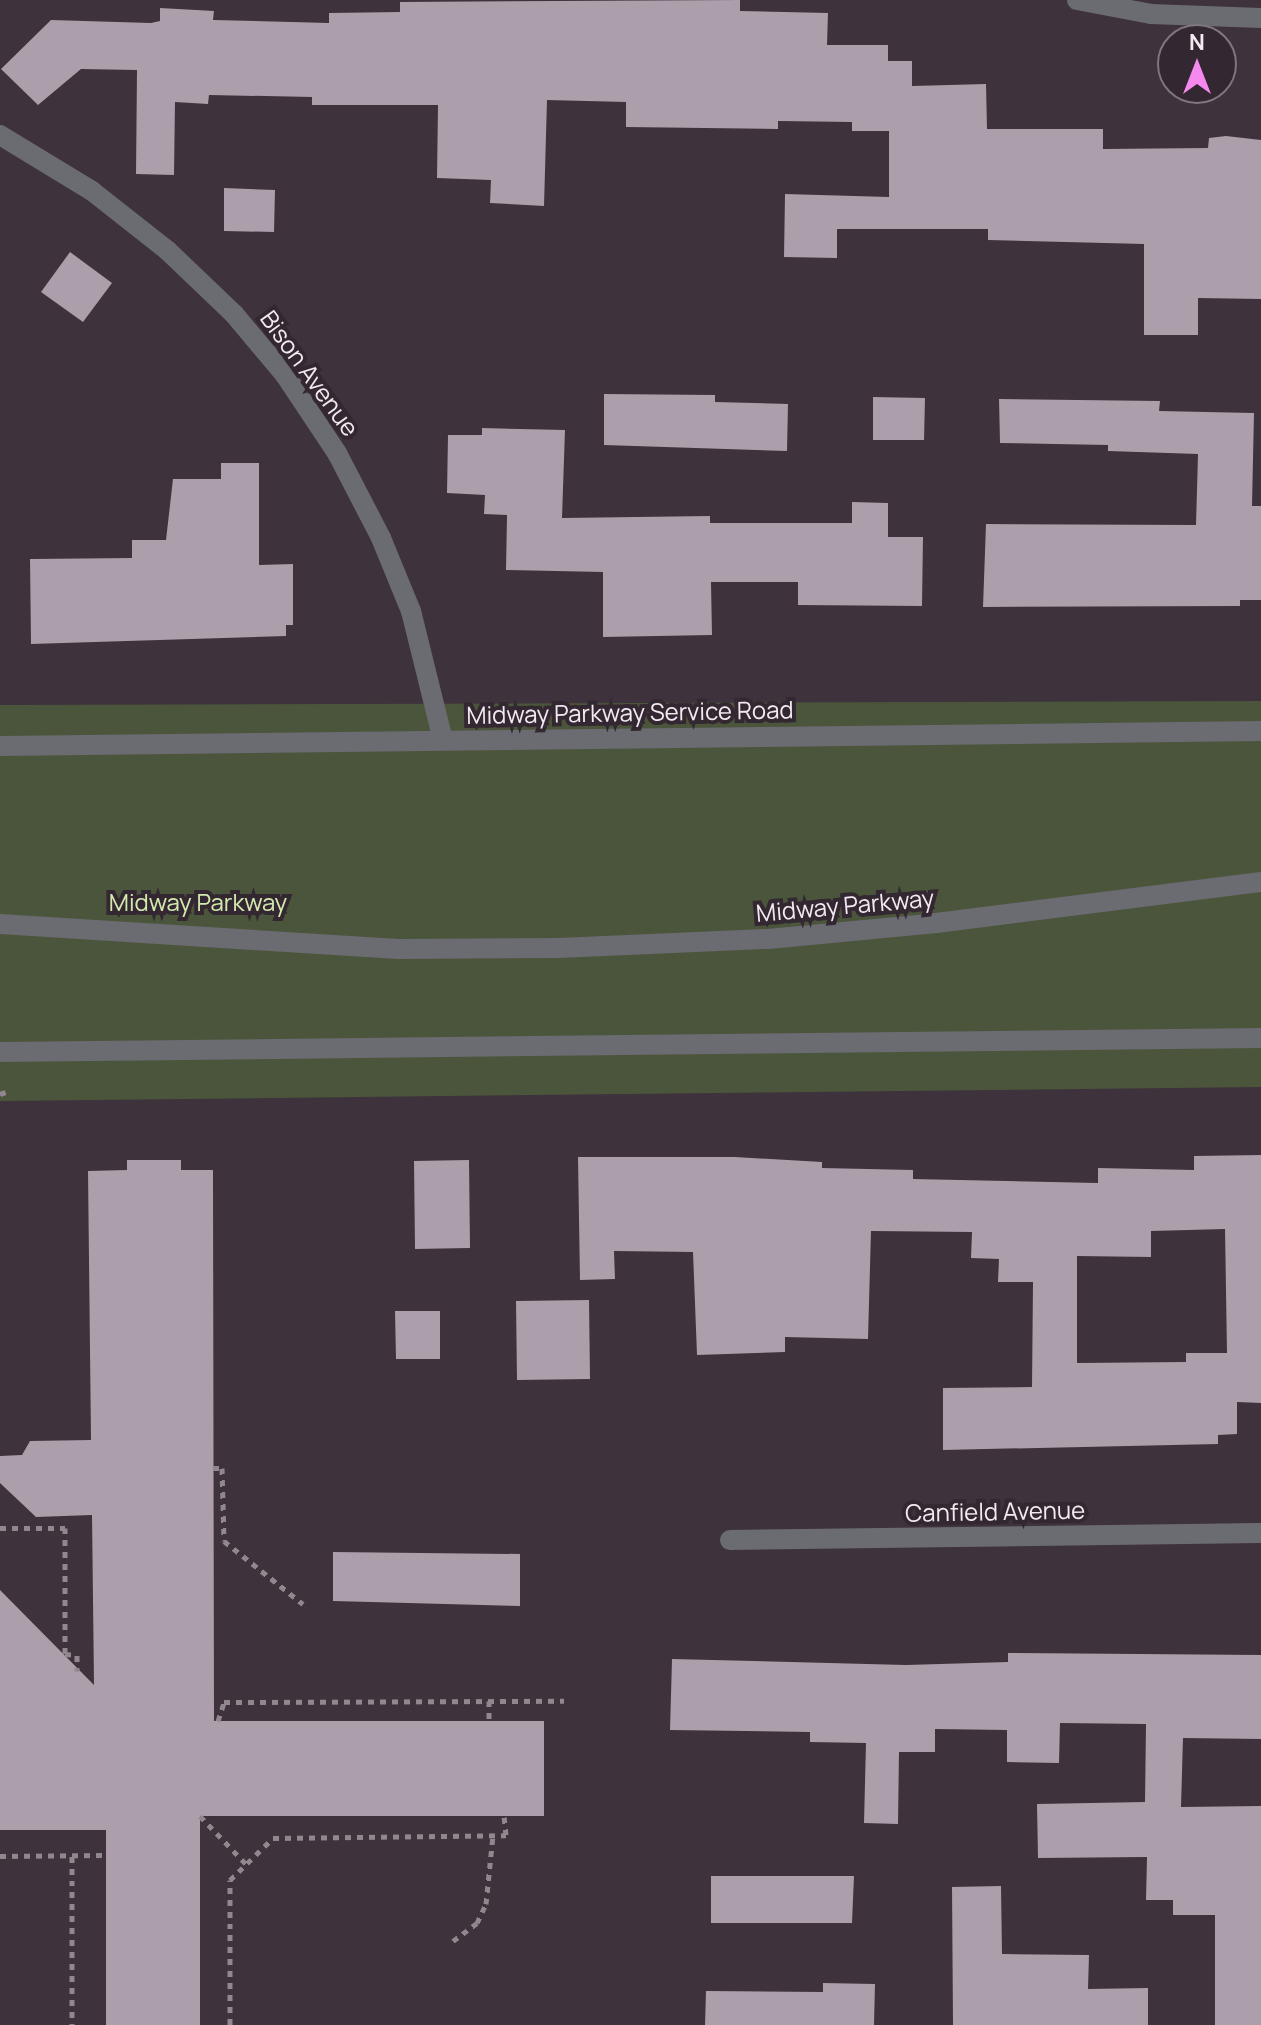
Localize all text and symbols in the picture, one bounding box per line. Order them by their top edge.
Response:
north arrow [1157,24,1237,104]
text: N [1189,27,1205,57]
street label: Bison Avenue [255,305,365,441]
street label: Midway Parkway Service Road [466,695,794,729]
street label: Midway Parkway [755,883,935,927]
park label: Midway Parkway [109,888,287,916]
street label: Canfield Avenue [905,1495,1085,1527]

